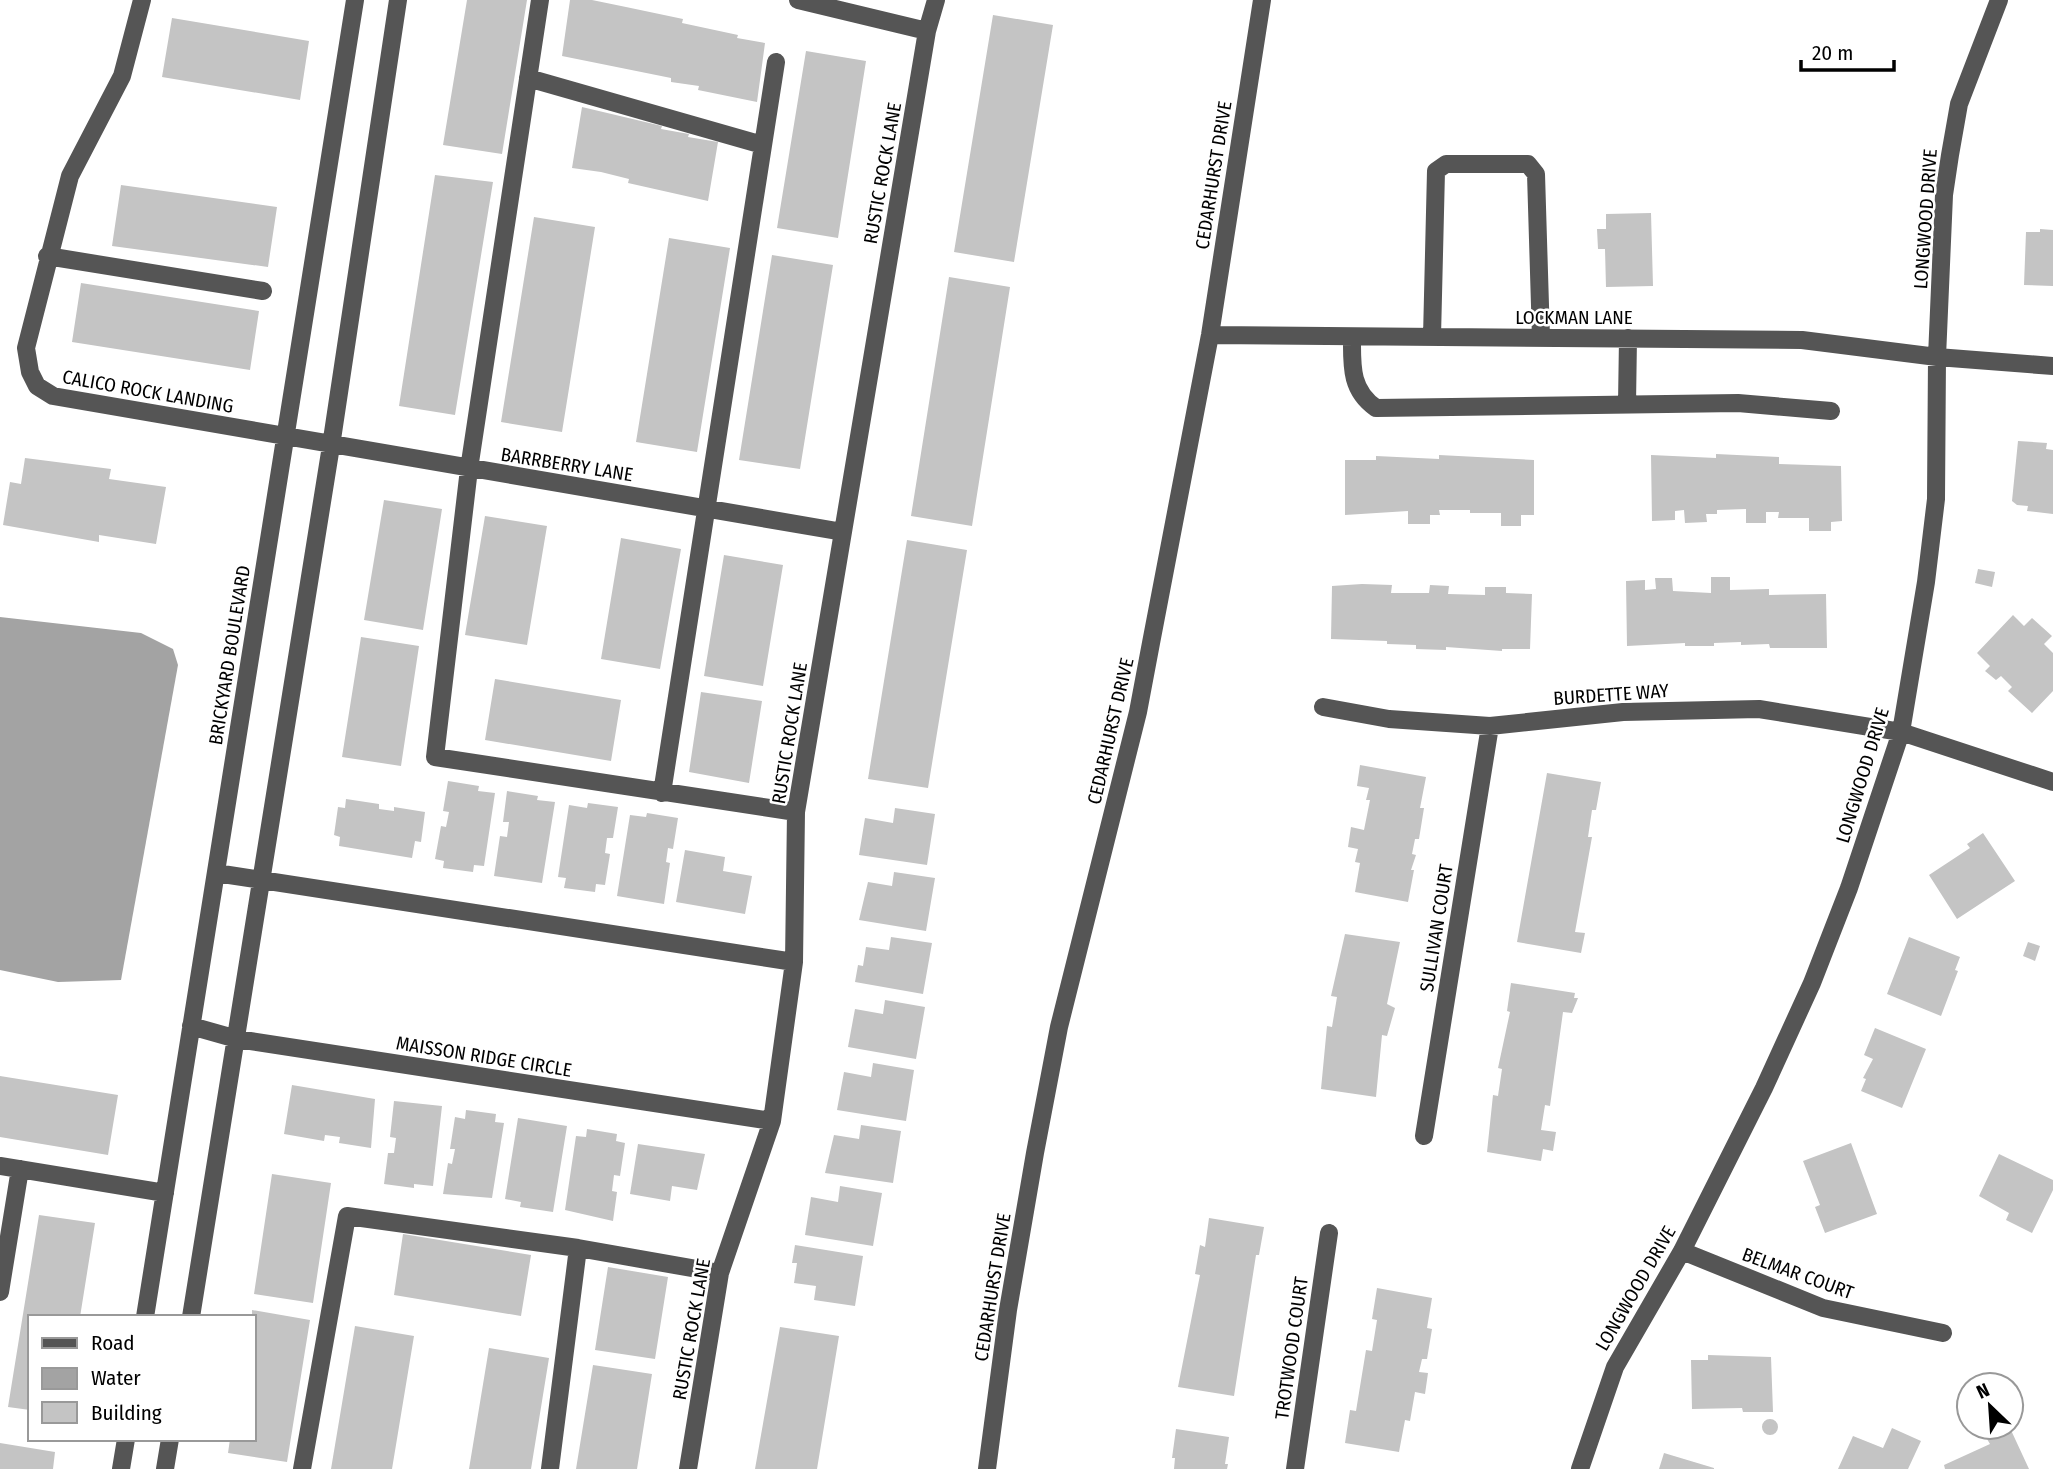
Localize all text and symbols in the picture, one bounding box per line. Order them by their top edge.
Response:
scale bar [1801,28,1894,72]
text: 20 m [1812,40,1853,66]
street label: CEDARHURST DRIVE [1190,99,1237,251]
street label: RUSTIC ROCK LANE [859,100,906,246]
street label: LONGWOOD DRIVE [1909,148,1942,290]
street label: LOCKMAN LANE [1515,306,1633,329]
street label: CALICO ROCK LANDING [61,365,235,418]
street label: BARRBERRY LANE [499,443,635,486]
street label: BRICKYARD BOULEVARD [204,564,255,746]
street label: CEDARHURST DRIVE [1082,655,1139,807]
street label: RUSTIC ROCK LANE [767,660,812,806]
street label: BURDETTE WAY [1553,679,1670,710]
street label: LONGWOOD DRIVE [1831,705,1894,846]
street label: SULLIVAN COURT [1415,862,1458,994]
street label: MAISSON RIDGE CIRCLE [394,1031,573,1082]
street label: CEDARHURST DRIVE [969,1211,1016,1363]
street label: LONGWOOD DRIVE [1590,1222,1681,1355]
street label: BELMAR COURT [1739,1243,1857,1304]
street label: RUSTIC ROCK LANE [668,1256,715,1402]
street label: TROTWOOD COURT [1270,1275,1313,1421]
legend [28,1315,256,1441]
text: Road [91,1330,135,1356]
text: Water [91,1365,141,1391]
north arrow [1955,1371,2025,1441]
text: N [1973,1378,1993,1404]
text: Building [91,1400,162,1426]

